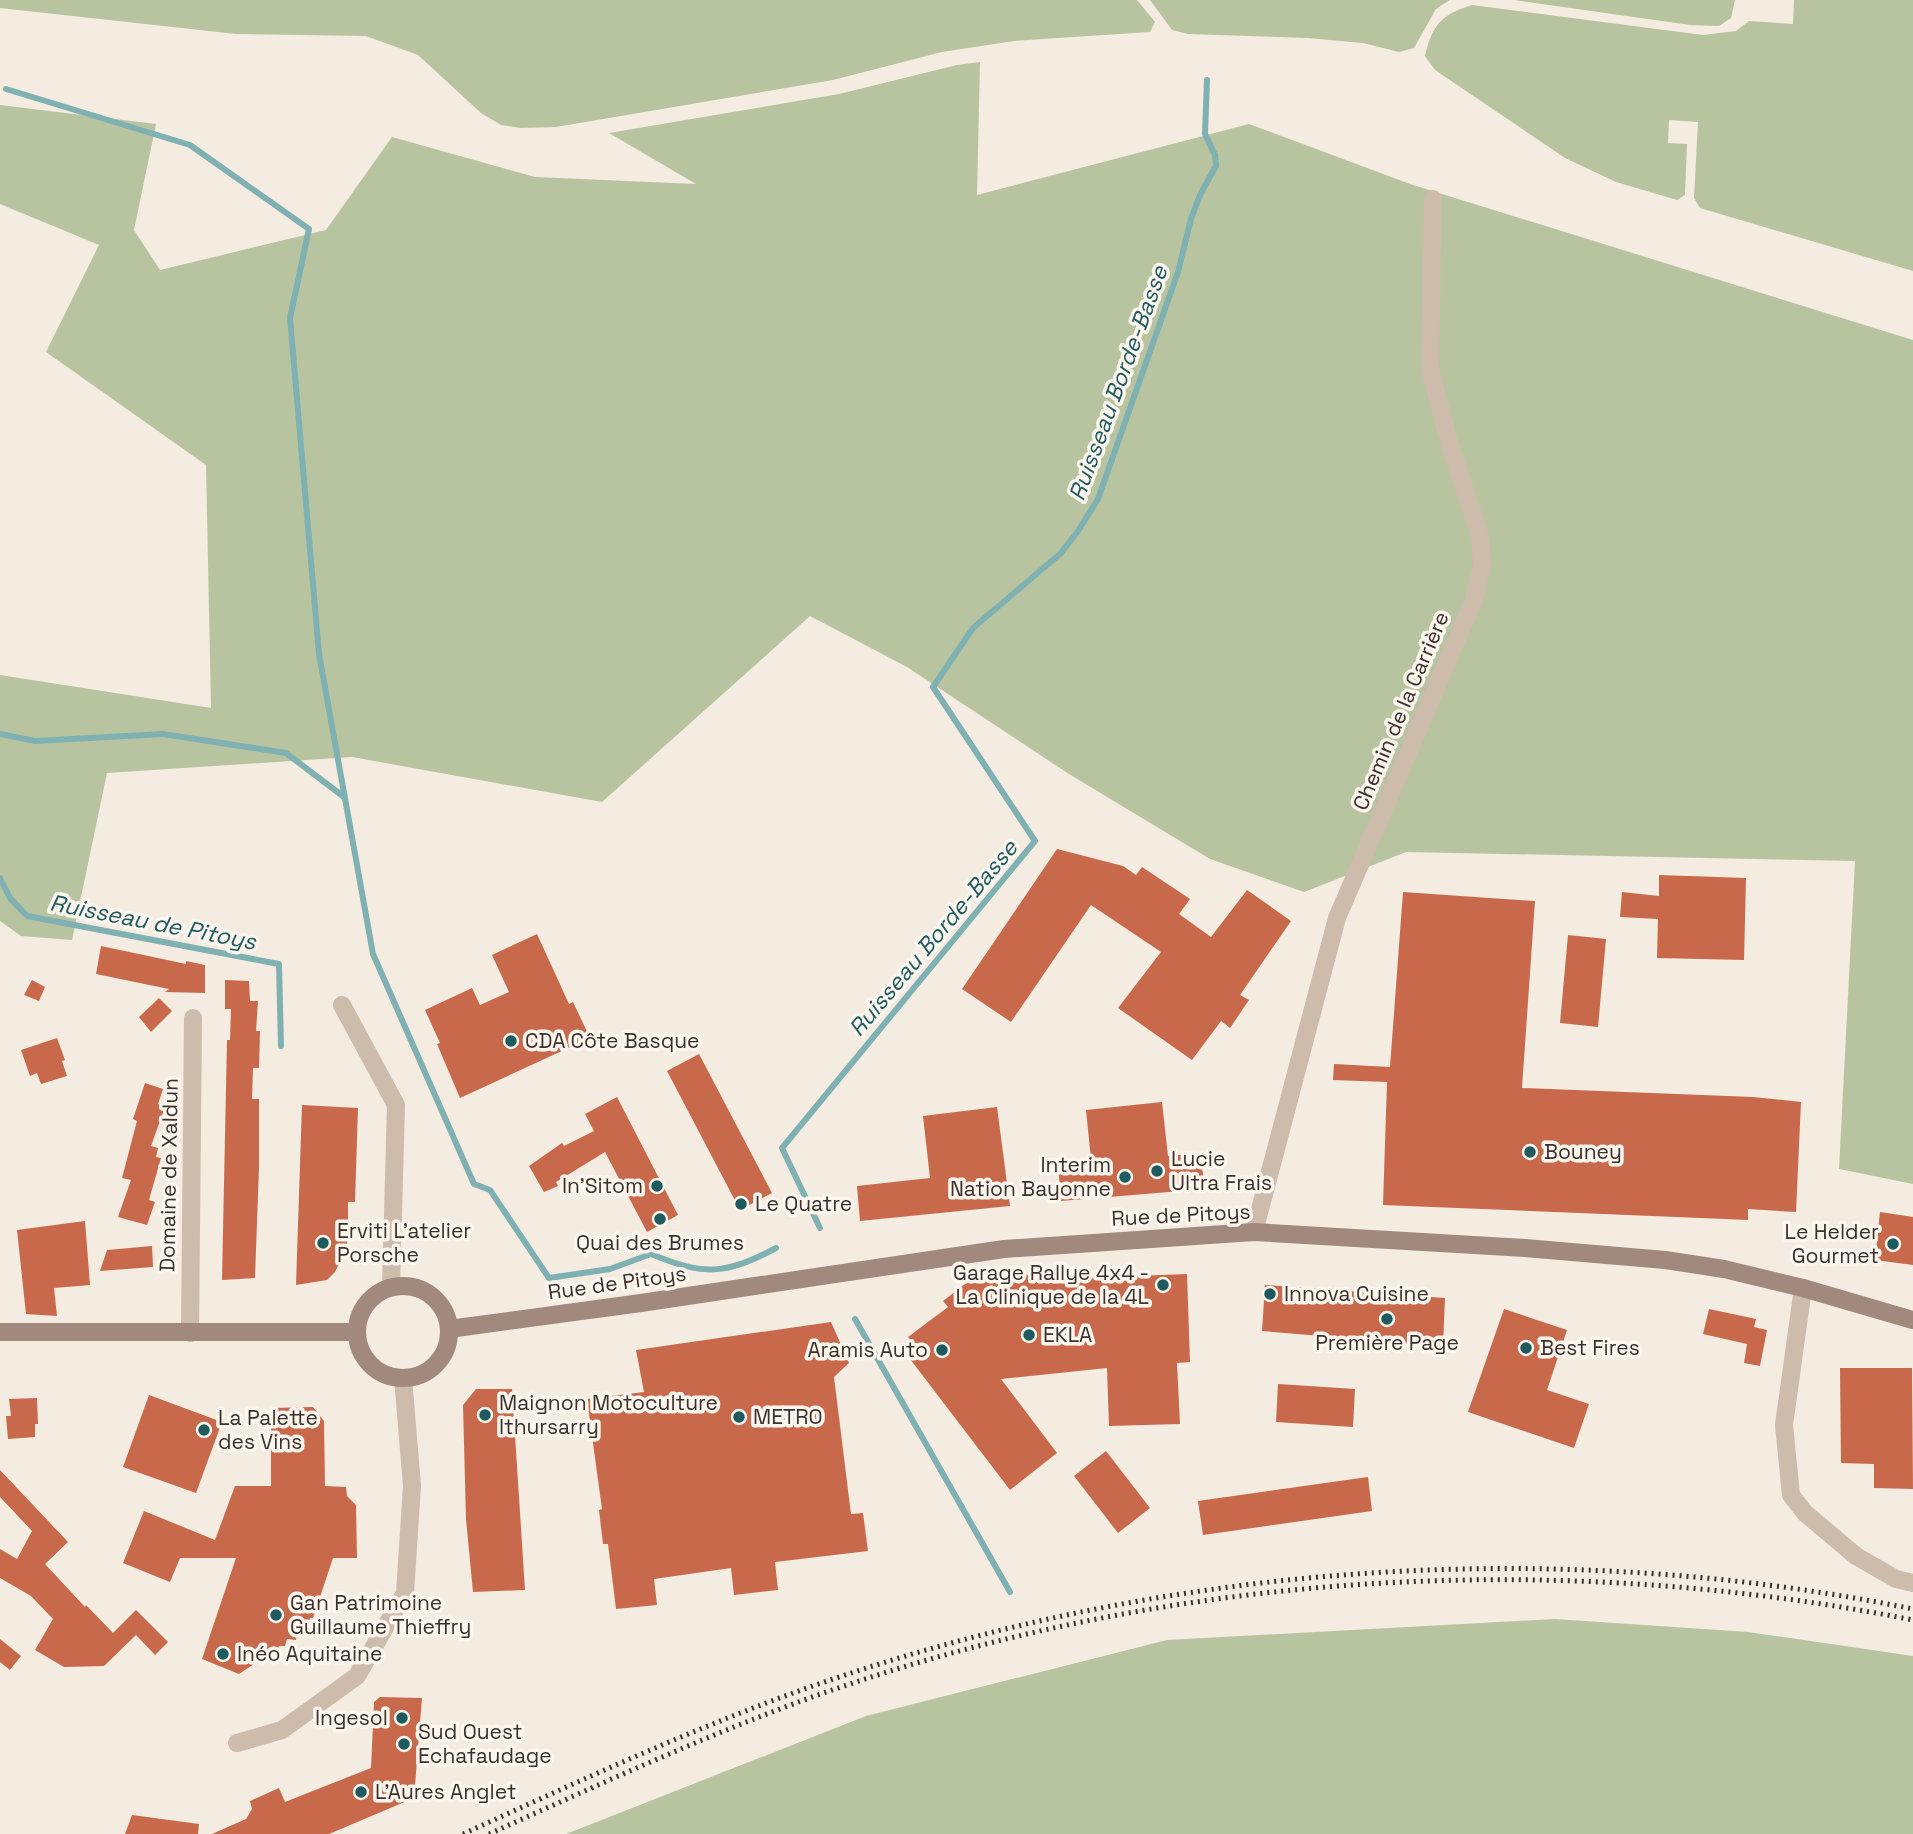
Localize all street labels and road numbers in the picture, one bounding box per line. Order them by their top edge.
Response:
street label: Chemin de la Carrière [1346,607,1455,814]
street label: Domaine de Xaldun [153,1078,184,1272]
street label: Rue de Pitoys [1111,1197,1251,1232]
street label: Rue de Pitoys [546,1259,688,1306]

